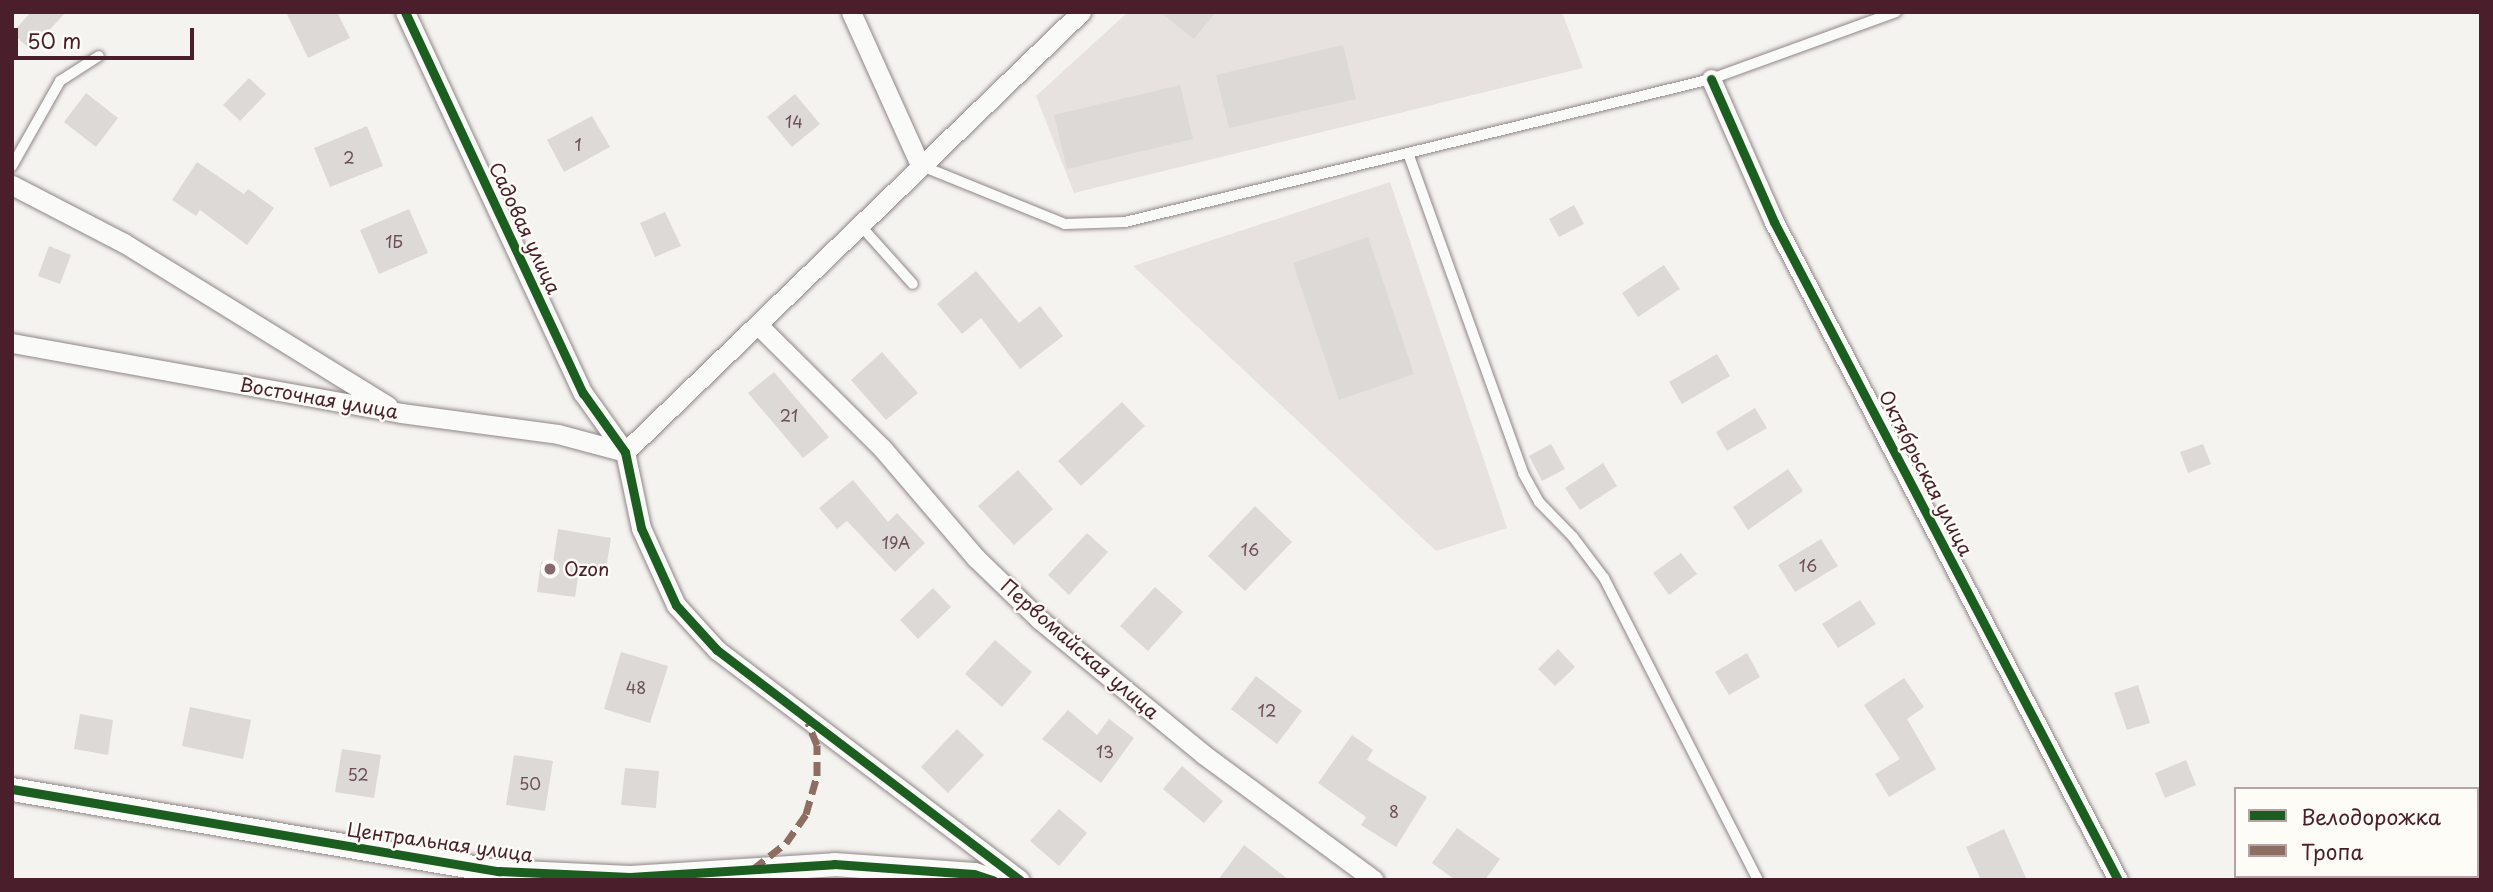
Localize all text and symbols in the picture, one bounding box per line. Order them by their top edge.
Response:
scale bar [18,14,198,58]
text: 50 m [27,24,81,56]
house number: 14 [785,111,803,131]
house number: 1 [574,134,582,154]
house number: 2 [343,147,355,167]
street label: Садовая улица [484,158,566,298]
house number: 1Б [385,231,403,251]
street label: Восточная улица [237,373,401,423]
street label: Октябрьская улица [1874,386,1978,560]
house number: 21 [780,405,798,425]
house number: 19А [882,532,910,552]
house number: 16 [1241,539,1259,559]
house number: 16 [1799,555,1817,575]
place label: Ozon [564,558,609,580]
marker: Ozon [542,561,558,577]
street label: Первомайская улица [996,574,1164,724]
house number: 48 [626,677,646,697]
house number: 12 [1258,700,1276,720]
house number: 13 [1096,741,1114,761]
house number: 52 [347,764,369,784]
house number: 50 [519,773,541,793]
legend [2234,787,2479,878]
text: Велодорожка [2301,800,2441,832]
house number: 8 [1389,801,1399,821]
street label: Центральная улица [346,818,534,866]
text: Тропа [2301,835,2363,867]

